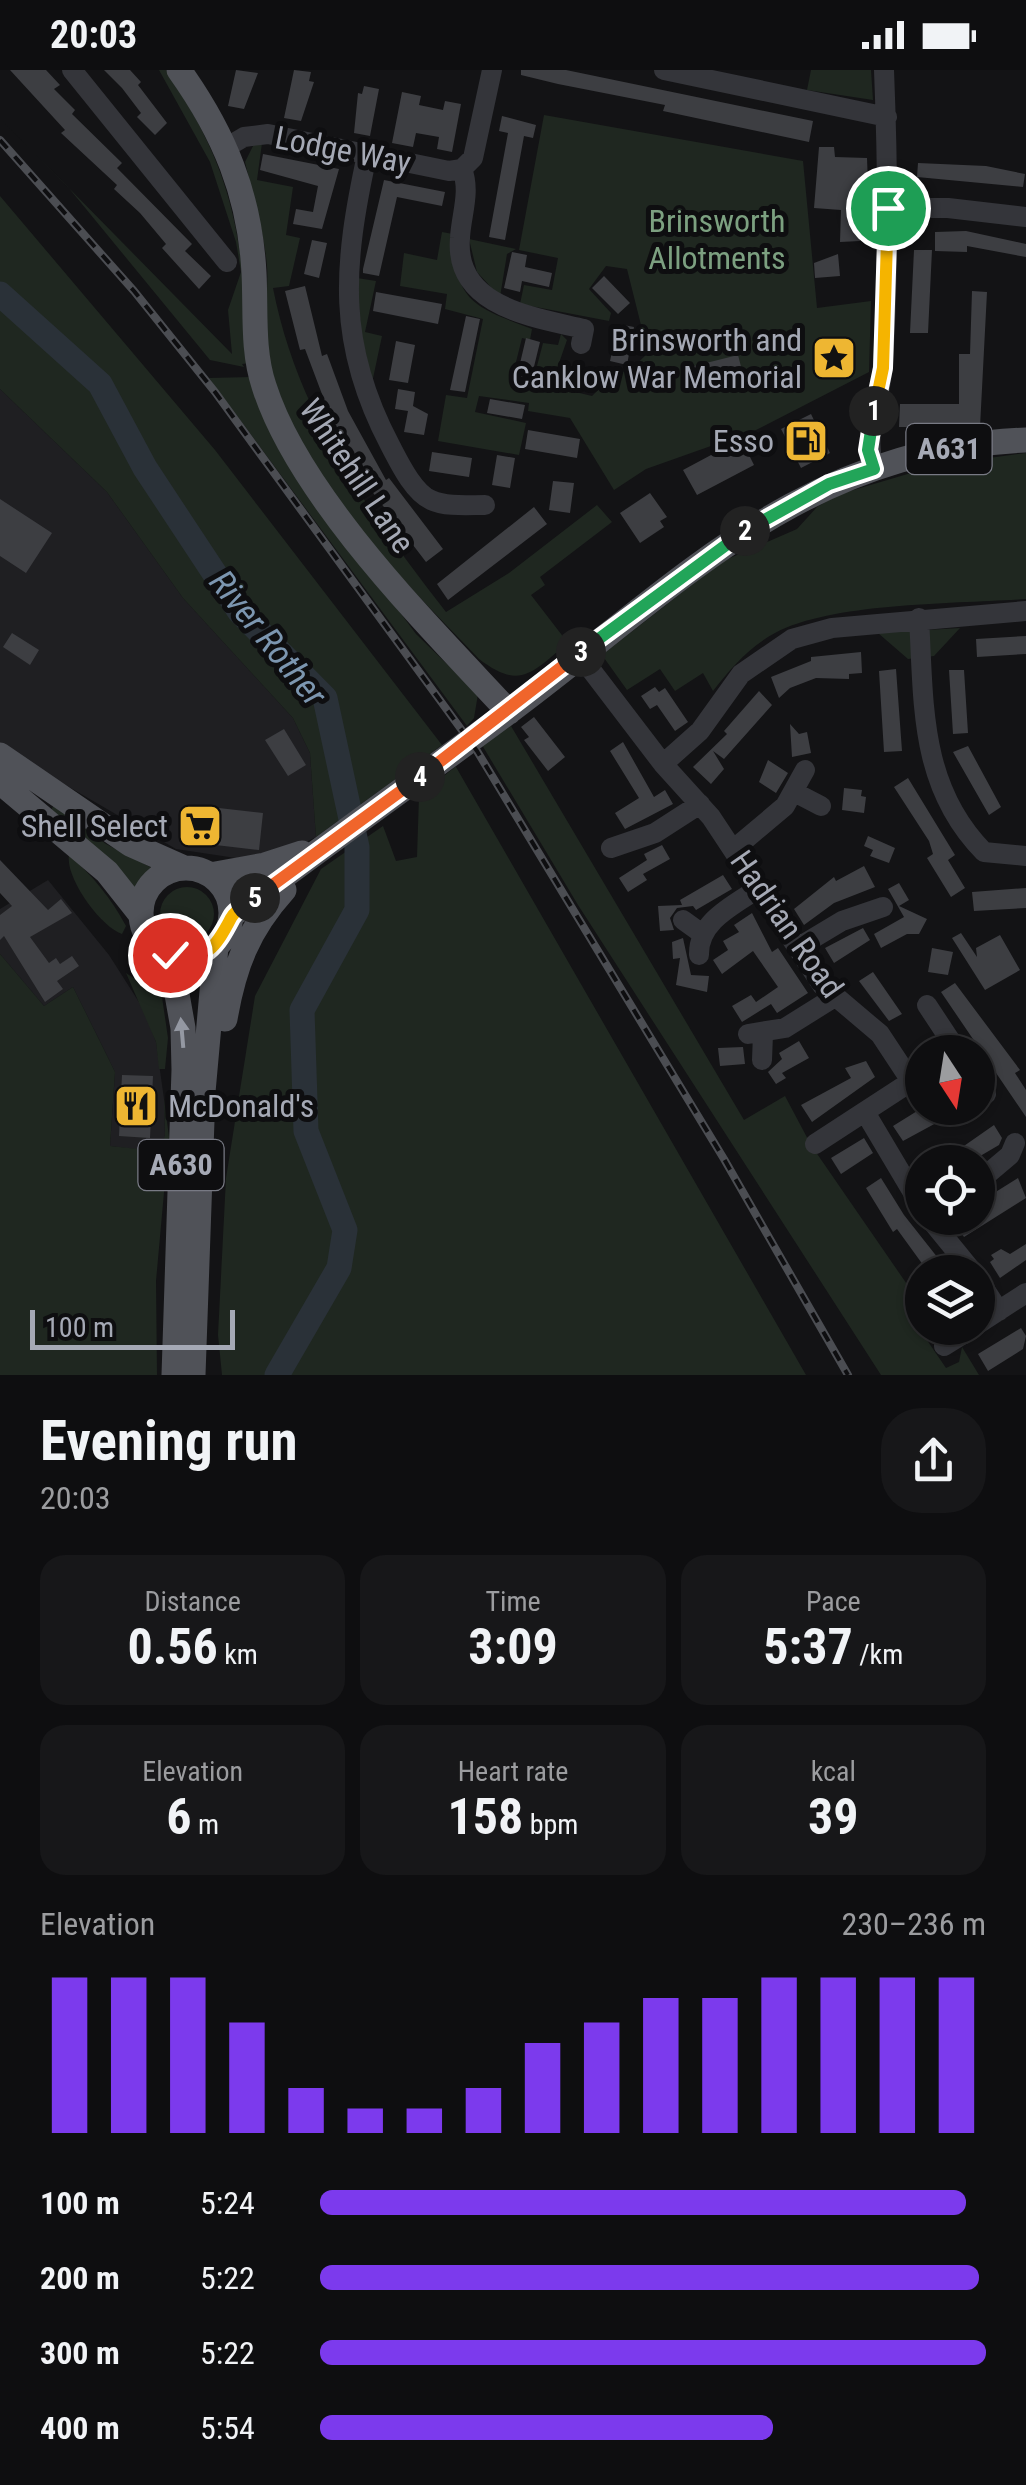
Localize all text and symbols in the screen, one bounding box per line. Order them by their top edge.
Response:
text: 20:03 [50,13,137,57]
street label: Lodge Way [272,118,414,182]
pin [846,166,931,251]
icon: arrive [861,181,916,236]
park label: Brinsworth Allotments [648,202,786,277]
place label: Brinsworth and Canklow War Memorial [512,321,802,396]
place icon: Brinsworth and Canklow War Memorial [811,335,857,381]
pin: 1 [849,386,899,436]
street label: Whitehill Lane [292,392,422,560]
text: 1 [867,394,881,427]
fuel station icon: Esso [783,418,829,464]
place label: Esso [713,422,774,460]
road number: A631 [906,424,992,474]
pin: 2 [720,506,770,556]
text: 2 [738,514,752,547]
water label: River Rother [201,562,335,715]
pin: 3 [556,627,606,677]
text: 3 [574,635,588,668]
pin: 4 [395,752,445,802]
text: 4 [413,760,427,793]
supermarket icon: Shell Select [177,803,223,849]
place label: Shell Select [21,807,168,845]
street label: Hadrian Road [723,843,851,1005]
pin: 5 [230,873,280,923]
text: 5 [248,881,262,914]
pin [128,913,213,998]
icon: check [143,928,198,983]
one-way arrow [173,1017,189,1048]
north arrow [905,1035,995,1125]
map controls [905,1035,995,1345]
restaurant icon: McDonald's [113,1083,159,1129]
place label: McDonald's [168,1087,314,1125]
road number: A630 [138,1140,224,1190]
button: locate [905,1145,995,1235]
button: layers [905,1255,995,1345]
scale bar [30,1305,235,1350]
text: 100 m [45,1311,114,1344]
button: share [881,1408,986,1513]
text: Evening run [40,1409,298,1473]
text: 20:03 [40,1479,111,1517]
text: Distance [144,1585,241,1618]
text: Time [485,1585,541,1618]
text: Pace [806,1585,861,1618]
text: 0.56 [127,1618,218,1676]
text: 3:09 [468,1618,558,1676]
text: 5:37 [763,1618,853,1676]
text: km [218,1638,258,1671]
text: /km [853,1638,903,1671]
text: Elevation [142,1755,243,1788]
text: Heart rate [458,1755,568,1788]
text: kcal [811,1755,856,1788]
text: 6 [166,1788,192,1846]
text: 158 [448,1788,523,1846]
text: 39 [808,1788,859,1846]
text: m [192,1808,219,1841]
text: bpm [523,1808,578,1841]
text: Elevation [40,1905,155,1943]
text: 230–236 m [841,1905,986,1943]
text: 100 m [40,2184,120,2222]
text: 5:24 [200,2184,255,2222]
text: 200 m [40,2259,120,2297]
text: 5:22 [200,2259,255,2297]
text: 300 m [40,2334,120,2372]
text: 5:22 [200,2334,255,2372]
text: 400 m [40,2409,120,2447]
text: 5:54 [200,2409,255,2447]

